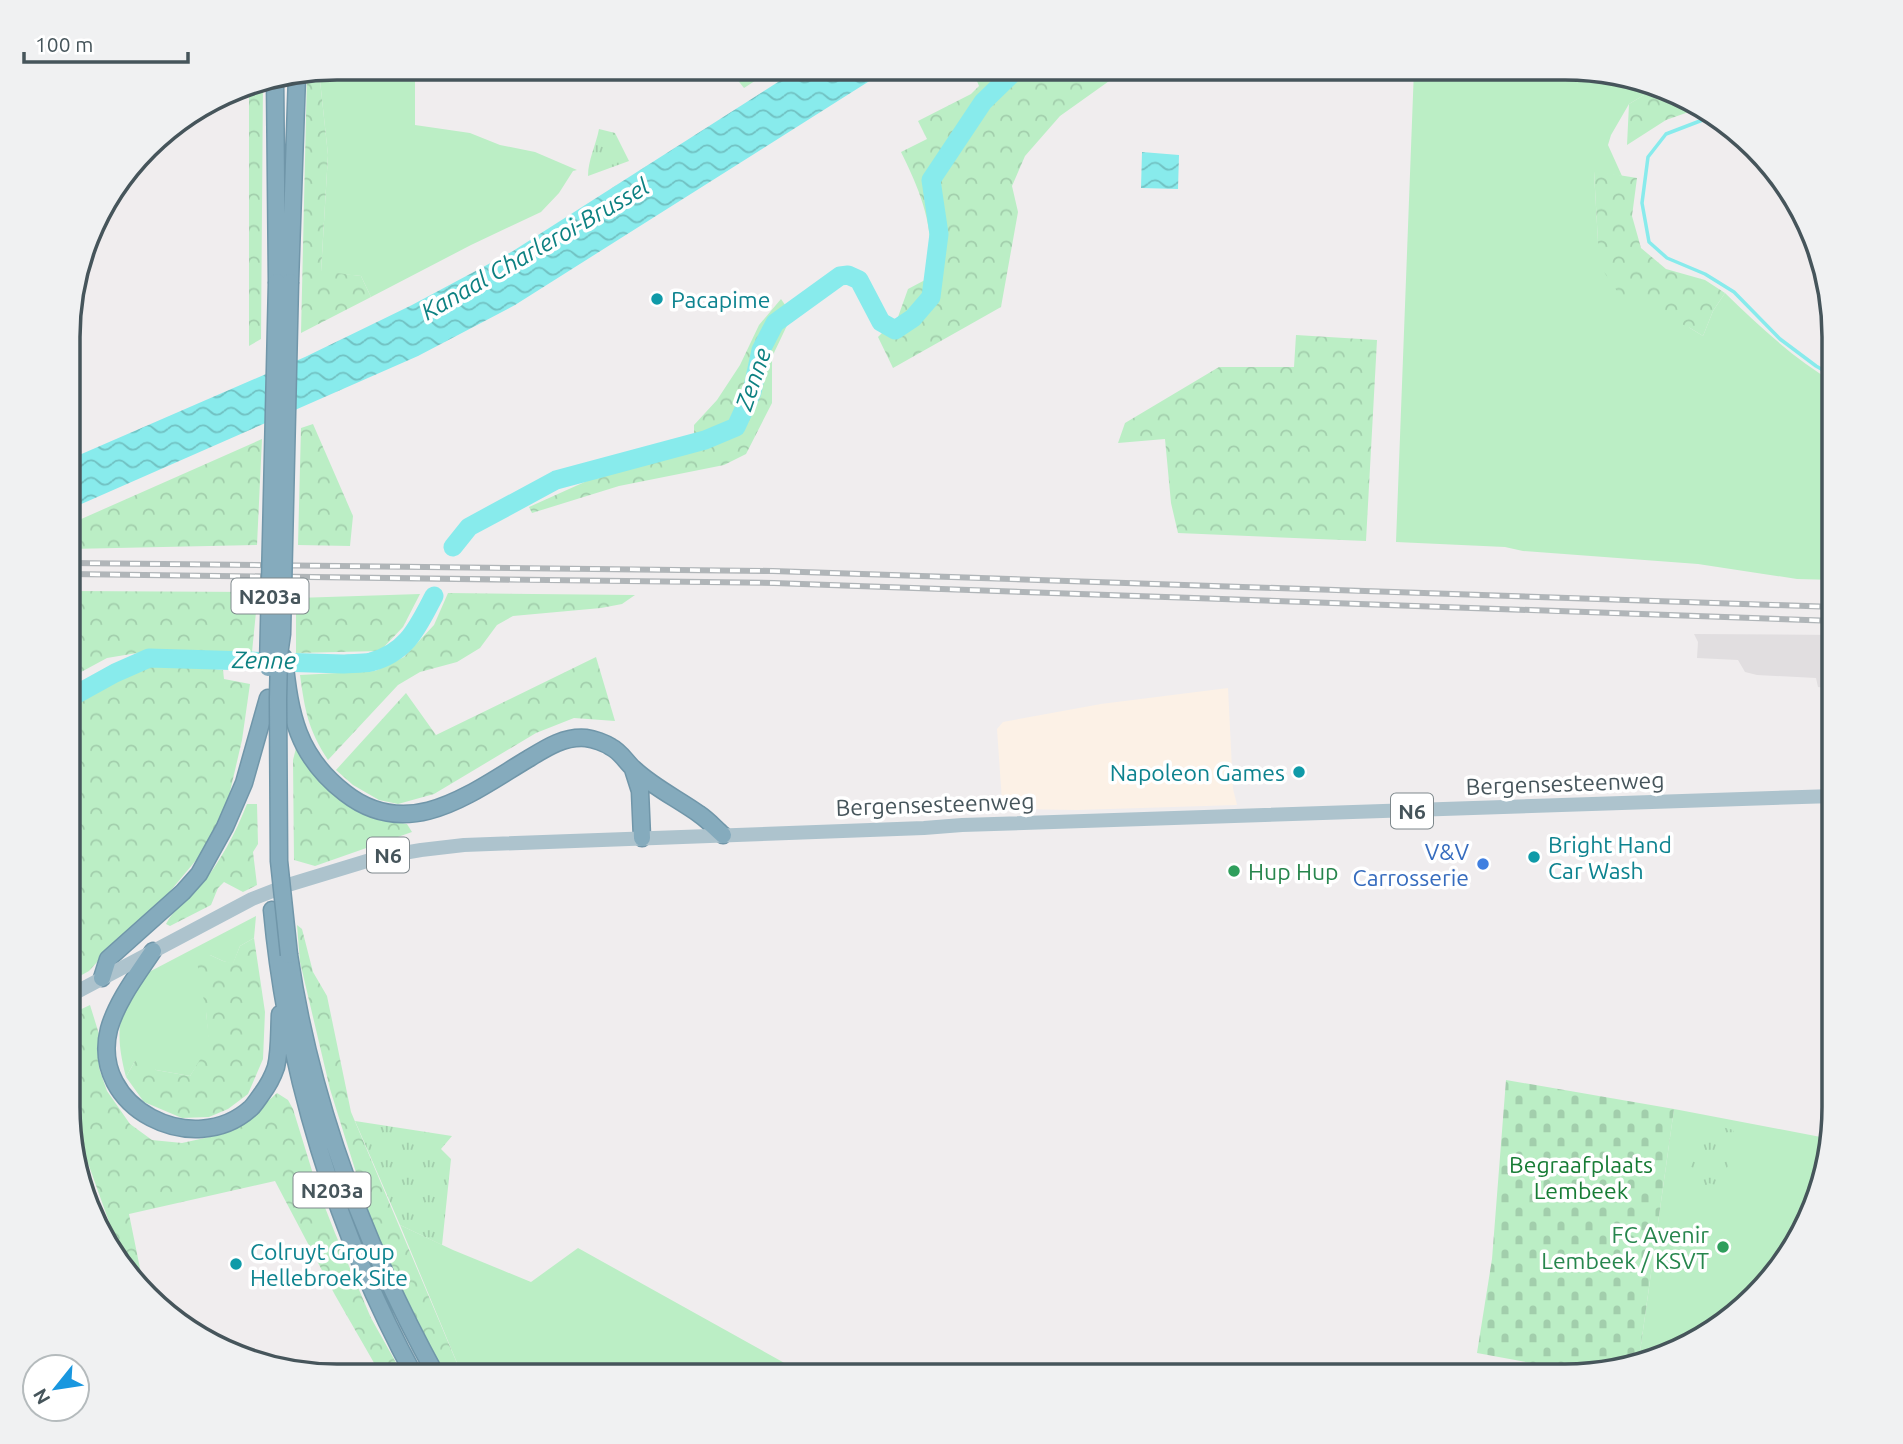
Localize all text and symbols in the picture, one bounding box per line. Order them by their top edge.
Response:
scale bar [24,21,189,65]
text: 100 m [35,32,93,56]
water label: Kanaal Charleroi-Brussel [416,172,654,325]
place label: Pacapime [671,287,770,312]
marker: Pacapime [649,291,665,307]
water label: Zenne [730,344,776,415]
road number: N203a [232,578,308,614]
water label: Zenne [231,646,296,674]
place label: Napoleon Games [1110,760,1285,785]
marker: Napoleon Games [1291,764,1307,780]
street label: Bergensesteenweg [1465,767,1665,799]
street label: Bergensesteenweg [835,788,1035,820]
road number: N6 [1391,794,1433,828]
place label: Bright Hand Car Wash [1548,832,1672,883]
road number: N6 [367,838,409,872]
place label: V&V Carrosserie [1353,839,1469,890]
marker: Bright Hand Car Wash [1526,849,1542,865]
marker: V&V Carrosserie [1475,856,1491,872]
place label: Hup Hup [1248,859,1339,884]
marker: Hup Hup [1226,863,1242,879]
park label: Begraafplaats Lembeek [1509,1152,1653,1203]
road number: N203a [294,1172,370,1208]
place label: FC Avenir Lembeek / KSVT [1541,1222,1709,1273]
place label: Colruyt Group Hellebroek Site [250,1239,408,1290]
marker: FC Avenir Lembeek / KSVT [1715,1239,1731,1255]
marker: Colruyt Group Hellebroek Site [228,1256,244,1272]
north arrow [21,1353,91,1423]
text: N [28,1385,54,1408]

